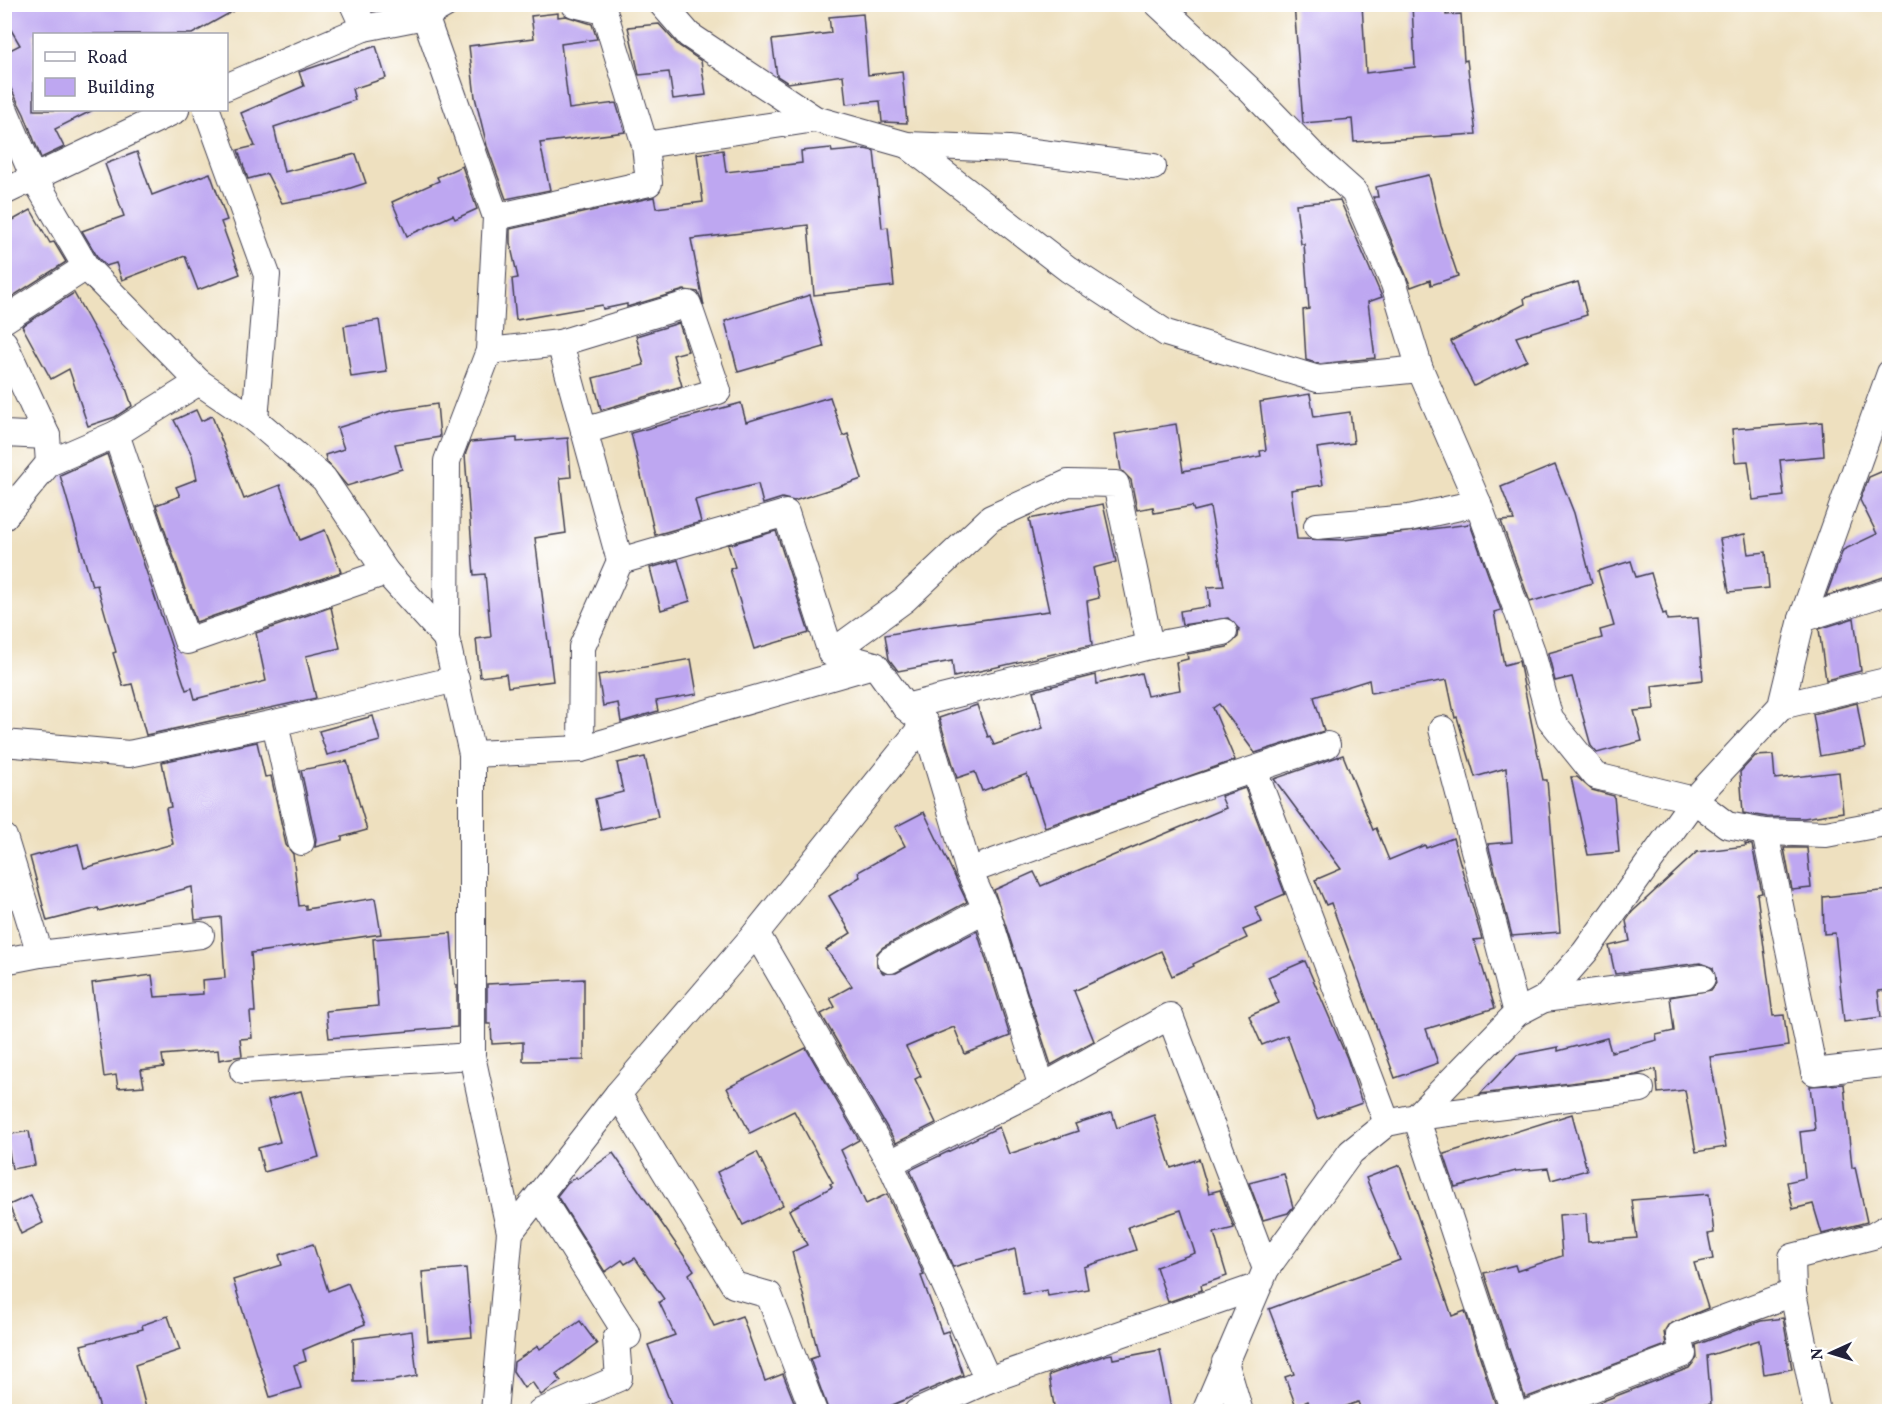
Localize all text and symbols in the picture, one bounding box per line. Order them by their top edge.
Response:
legend [33,33,228,111]
text: Road [87,46,128,71]
text: Building [87,76,155,101]
north arrow [1801,1323,1861,1383]
text: N [1807,1347,1829,1360]

